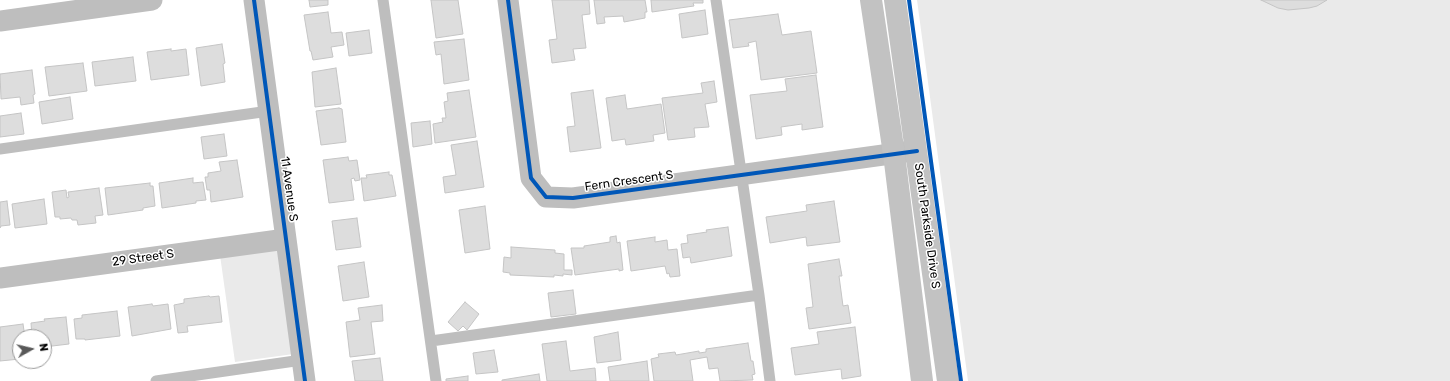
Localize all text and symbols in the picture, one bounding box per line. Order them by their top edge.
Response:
street label: 11 Avenue S [277,155,301,223]
street label: South Parkside Drive S [911,162,943,290]
street label: Fern Crescent S [584,168,674,194]
street label: 29 Street S [111,247,175,269]
north arrow [12,329,52,369]
text: N [36,343,50,352]

